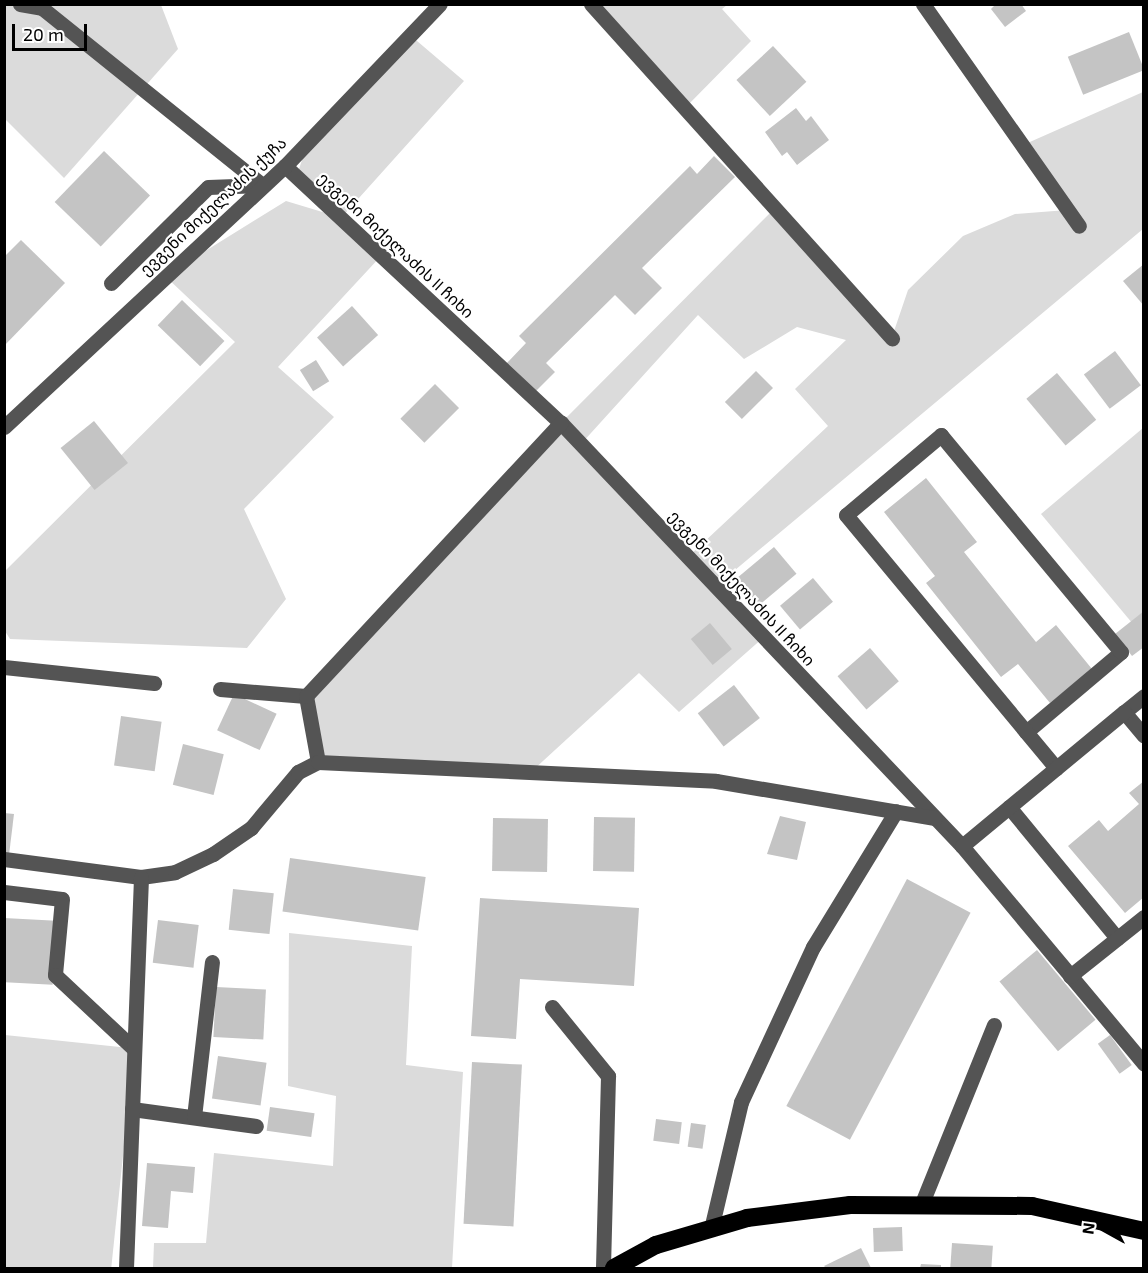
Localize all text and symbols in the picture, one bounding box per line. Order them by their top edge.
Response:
scale bar [15,12,90,50]
text: 20 m [23,23,64,45]
street label: ევგენი მიქელაძის ქუჩა [136,133,290,279]
street label: ევგენი მიქელაძის II ჩიხი [314,168,478,322]
street label: ევგენი მიქელაძის II ჩიხი [665,506,819,670]
north arrow [1076,1201,1136,1261]
text: N [1077,1221,1098,1235]

